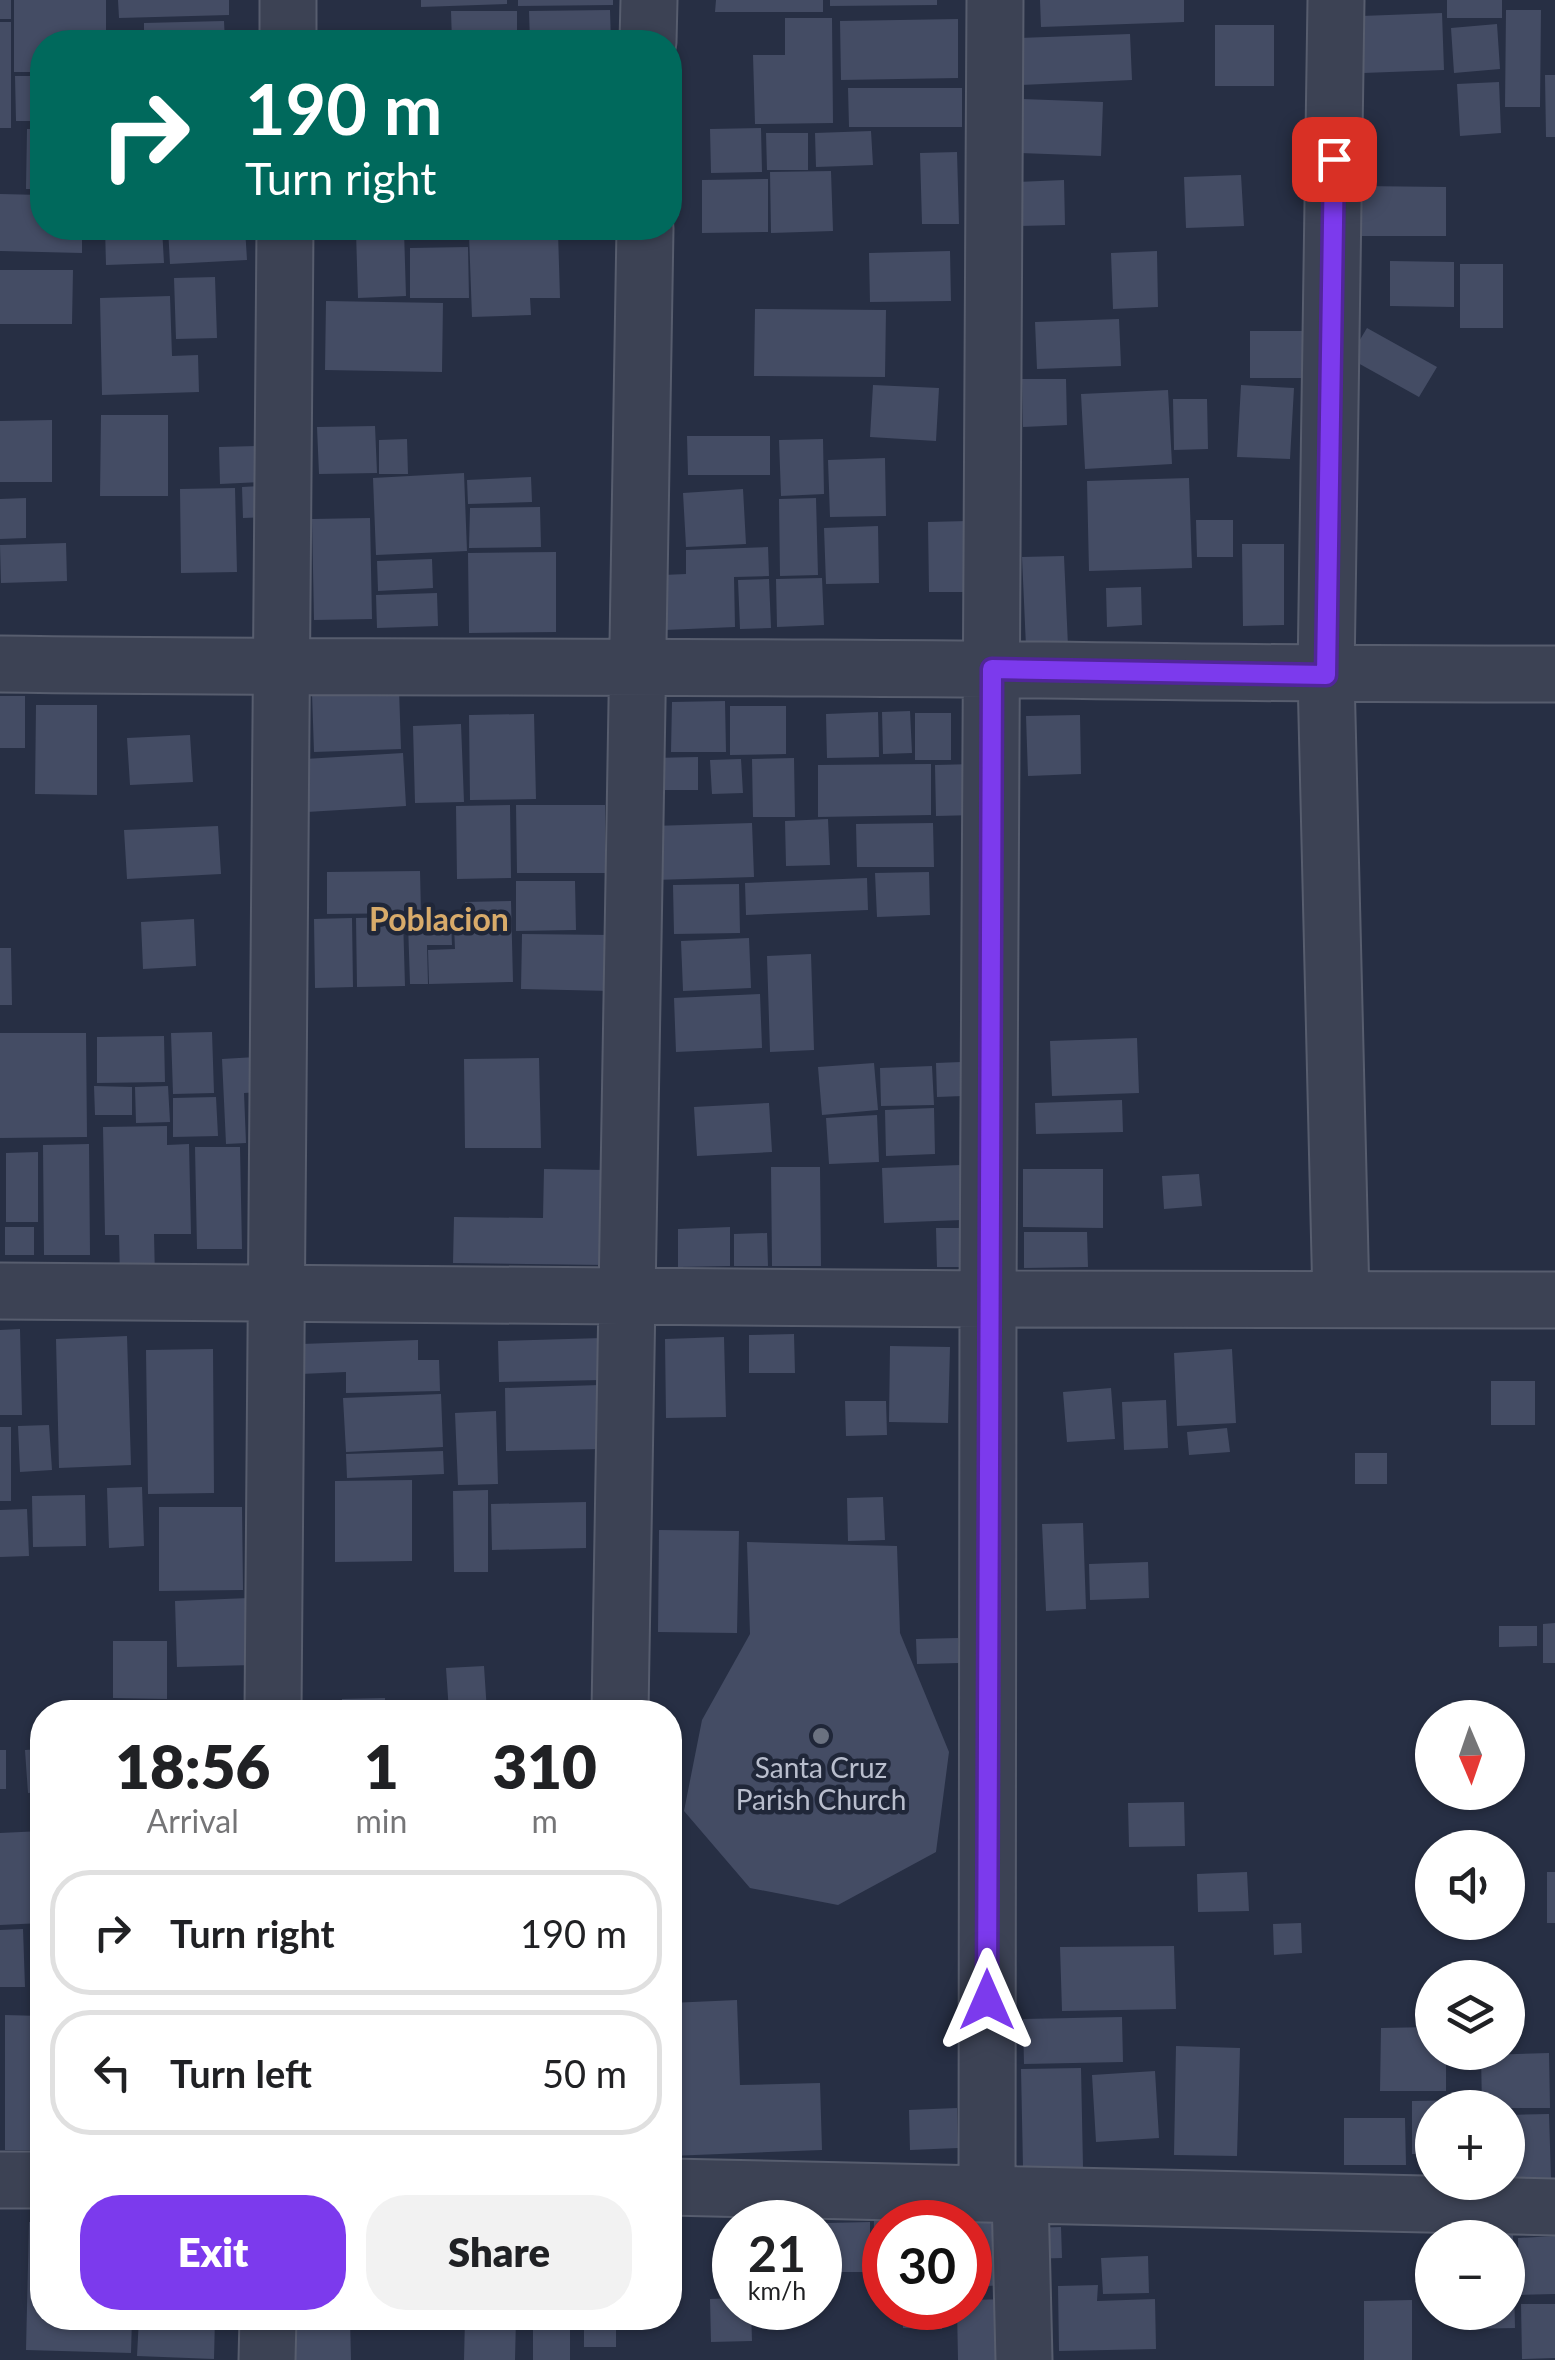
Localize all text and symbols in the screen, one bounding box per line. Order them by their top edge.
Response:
text: 190 m [245,66,442,150]
icon: right [80,70,210,200]
pin [1292,117,1377,202]
icon: arrive [1307,132,1362,187]
text: Turn right [245,151,436,205]
district label: Poblacion [369,899,509,938]
north arrow [1415,1700,1525,1810]
map controls [1415,1700,1525,2330]
marker: Santa Cruz Parish Church [810,1725,832,1747]
text: 18:56 [115,1730,270,1802]
text: 1 [364,1730,399,1802]
text: 310 [492,1730,597,1802]
place label: Santa Cruz Parish Church [736,1750,906,1816]
text: Arrival [147,1801,239,1840]
text: min [355,1801,407,1840]
text: m [531,1801,558,1840]
button: sound [1415,1830,1525,1940]
icon: right [85,1905,140,1960]
text: Turn right [170,1910,335,1956]
text: 190 m [520,1910,627,1956]
position arrow [935,1948,1039,2052]
button: layers [1415,1960,1525,2070]
icon: left [85,2045,140,2100]
text: Turn left [170,2050,312,2096]
text: 50 m [542,2050,627,2096]
button: + [1415,2090,1525,2200]
button: Exit [80,2195,346,2310]
button: Share [366,2195,632,2310]
speed limit sign: 30 [862,2200,992,2330]
button: − [1415,2220,1525,2330]
text: 21 [748,2223,806,2283]
text: km/h [748,2275,806,2305]

